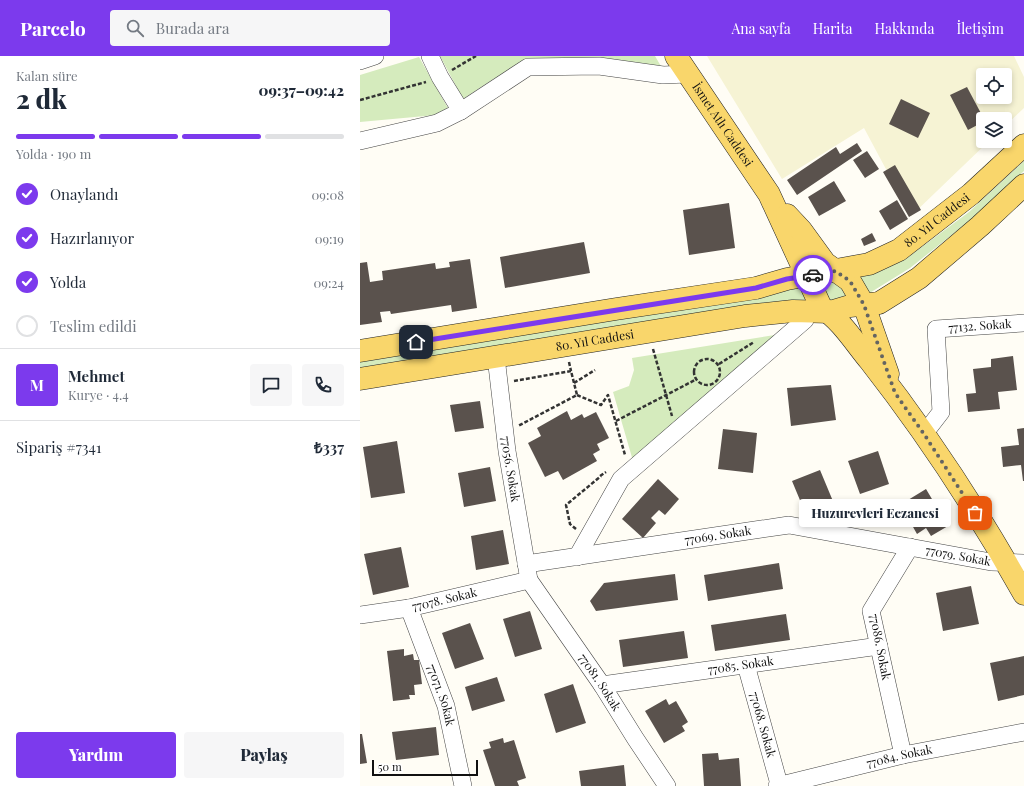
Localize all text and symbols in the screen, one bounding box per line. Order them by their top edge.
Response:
search box [110,10,390,46]
text: Parcelo [20,15,86,41]
icon: search [124,17,146,39]
text: Burada ara [156,18,229,38]
text: Ana sayfa [731,19,791,38]
text: Harita [813,19,852,38]
text: Hakkında [874,19,934,38]
text: İletişim [956,19,1004,38]
text: Kalan süre [16,67,78,84]
map controls [976,68,1012,148]
button: locate [976,68,1012,104]
street label: İsmet Atlı Caddesi [689,79,757,170]
text: 09:37–09:42 [258,80,344,100]
text: 2 dk [16,81,67,116]
button: layers [976,112,1012,148]
text: Yolda · 190 m [16,145,91,162]
icon: check [16,183,38,205]
text: Onaylandı [50,184,118,204]
text: 09:08 [312,186,344,203]
street label: 80. Yıl Caddesi [900,189,973,250]
icon: check [16,227,38,249]
text: Hazırlanıyor [50,228,134,248]
text: 09:19 [315,230,344,247]
courier [793,255,833,295]
icon: car [802,264,824,286]
icon: check [16,271,38,293]
text: Yolda [50,272,86,292]
text: 09:24 [313,274,344,291]
street label: 77132. Sokak [948,315,1012,335]
text: Teslim edildi [50,316,137,336]
pin [399,325,433,359]
street label: 80. Yıl Caddesi [554,325,635,354]
icon: home [405,331,427,353]
button: chat [250,364,292,406]
button: phone [302,364,344,406]
text: Mehmet [68,366,125,386]
text: M [30,375,44,395]
text: Kurye · 4.4 [68,386,129,403]
street label: 77056. Sokak [498,435,525,503]
text: Sipariş #7341 [16,437,102,457]
text: ₺337 [314,437,344,457]
pin [958,496,992,530]
callout: Huzurevleri Eczanesi [799,499,951,527]
icon: bag [964,502,986,524]
text: Huzurevleri Eczanesi [811,504,939,521]
street label: 77069. Sokak [683,522,753,547]
street label: 77079. Sokak [925,541,993,569]
street label: 77078. Sokak [410,583,479,614]
street label: 77086. Sokak [867,612,895,682]
street label: 77081. Sokak [576,650,625,714]
street label: 77085. Sokak [707,652,775,677]
street label: 77071. Sokak [424,662,459,728]
street label: 77068. Sokak [747,690,780,760]
button: Yardım [16,732,176,778]
button: Paylaş [184,732,344,778]
street label: 77084. Sokak [865,741,934,771]
scale bar [372,758,478,777]
text: 50 m [378,759,402,774]

